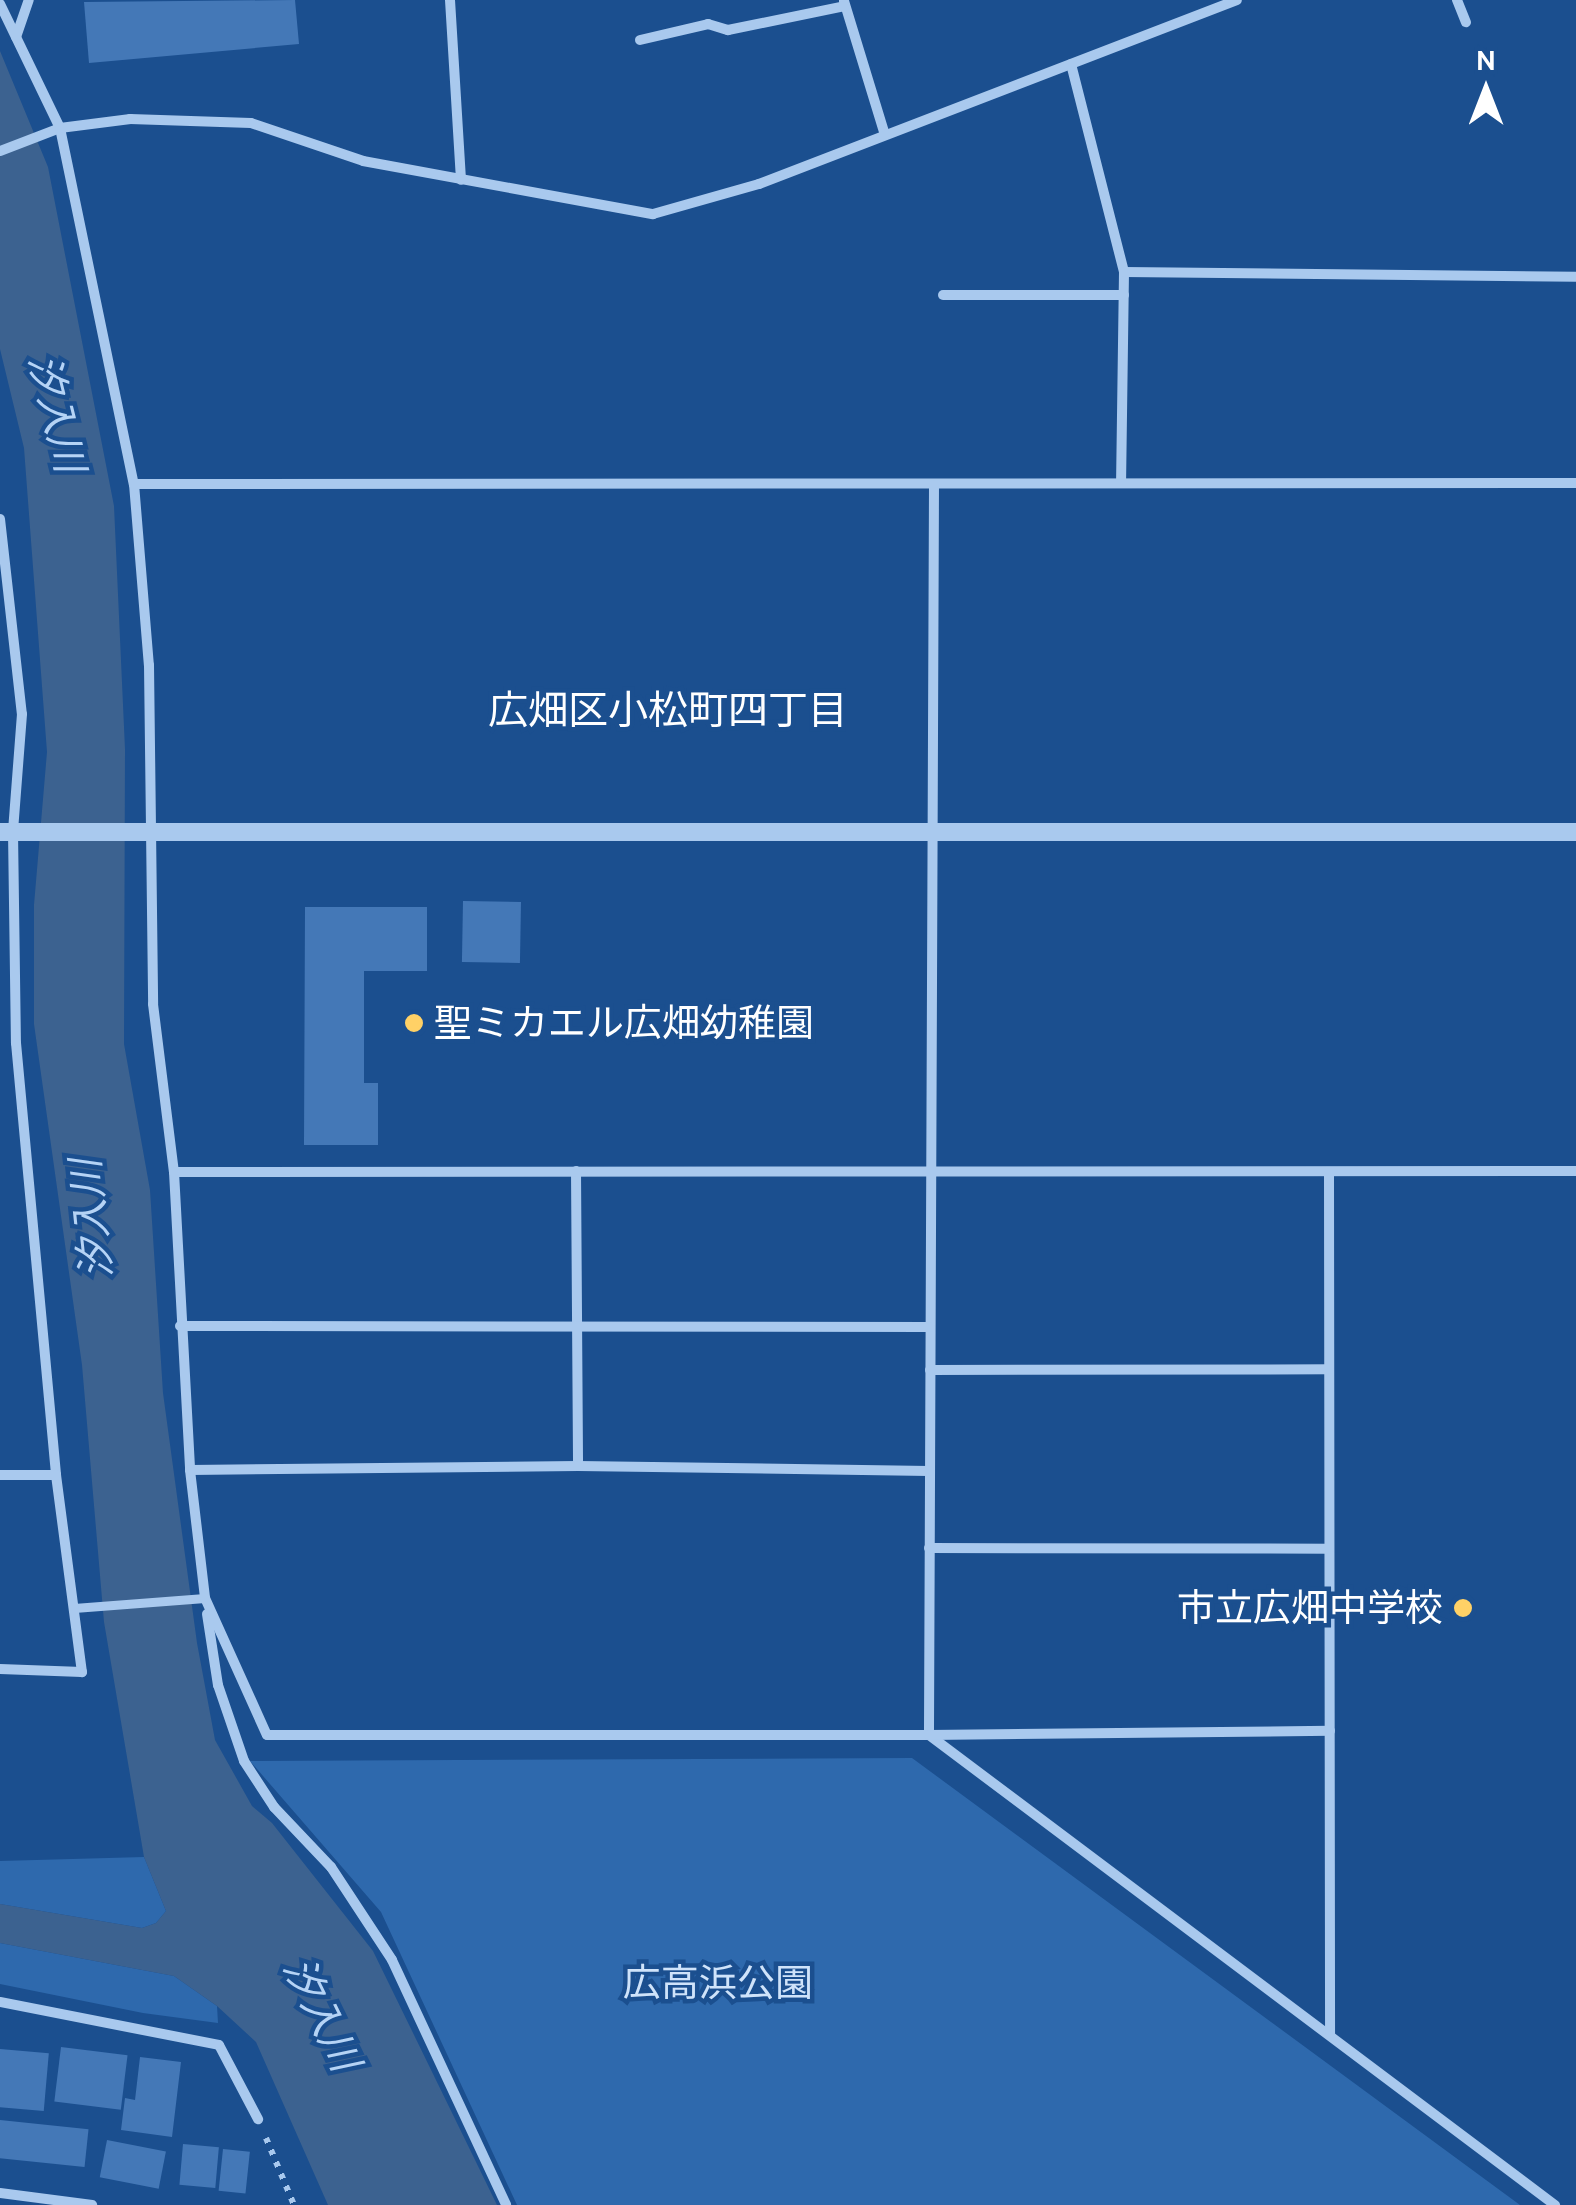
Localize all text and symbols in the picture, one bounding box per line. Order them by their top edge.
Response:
north arrow [1436,40,1536,140]
text: N [1476,43,1496,77]
water label: 汐入川 [19,349,95,477]
district label: 広畑区小松町四丁目 [488,686,848,734]
place label: 聖ミカエル広畑幼稚園 [434,1000,814,1046]
marker: 聖ミカエル広畑幼稚園 [403,1012,425,1034]
water label: 汐入川 [61,1157,121,1281]
place label: 市立広畑中学校 [1177,1585,1443,1631]
marker: 市立広畑中学校 [1452,1597,1474,1619]
water label: 汐入川 [274,1950,370,2078]
park label: 広高浜公園 [623,1960,813,2006]

